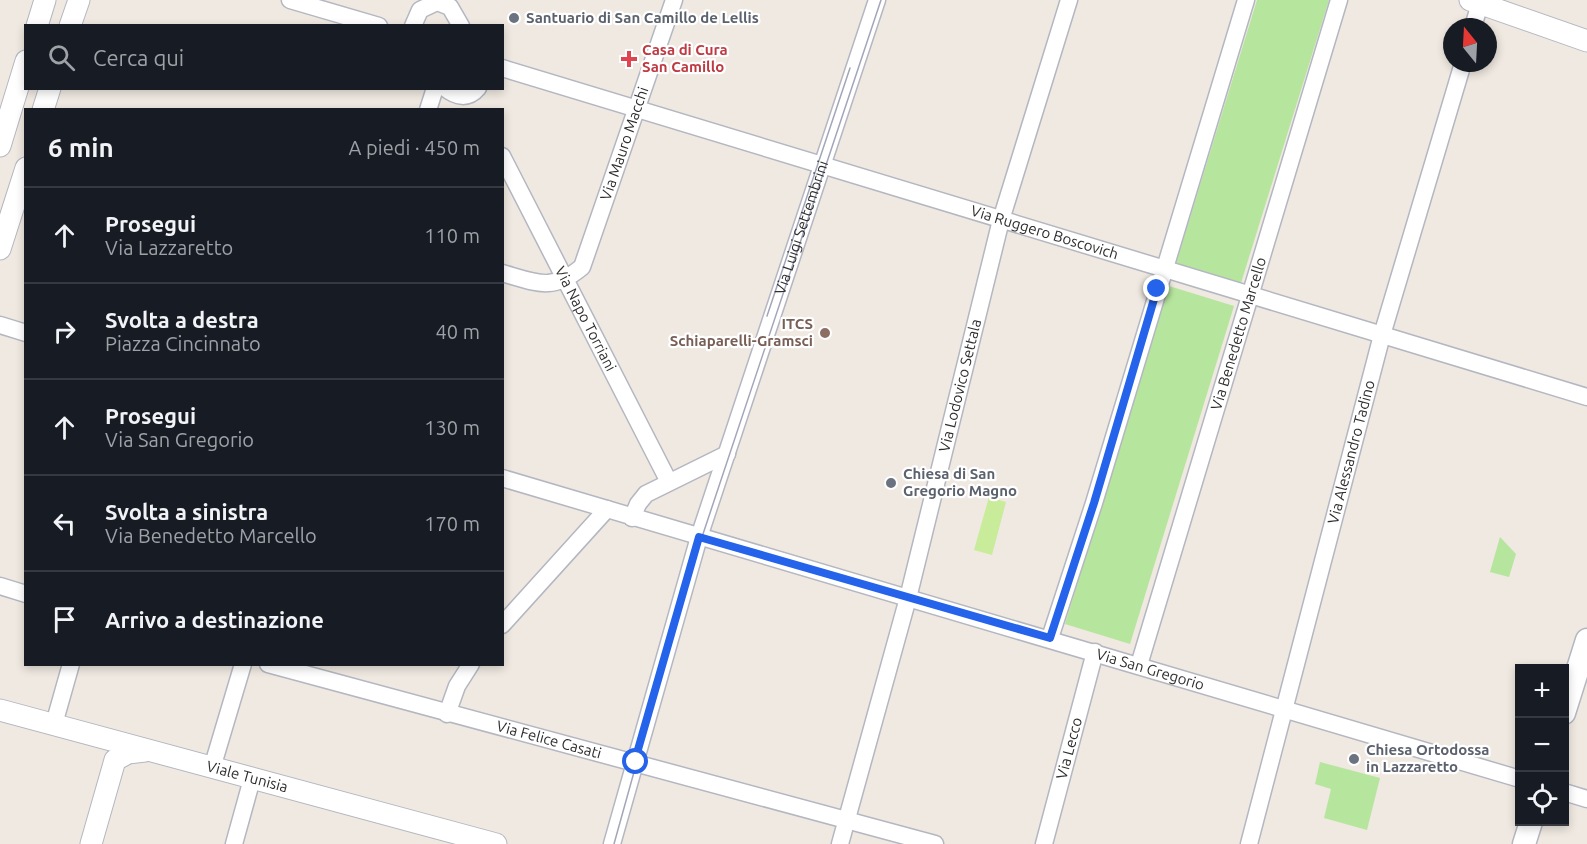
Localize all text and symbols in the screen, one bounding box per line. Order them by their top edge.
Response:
place label: Santuario di San Camillo de Lellis [526,9,759,26]
marker: Santuario di San Camillo de Lellis [507,11,521,25]
north arrow [1443,18,1497,72]
search box [24,24,504,90]
icon: search [45,41,78,74]
place label: Casa di Cura San Camillo [642,41,728,75]
text: Cerca qui [93,45,184,70]
marker: Casa di Cura San Camillo [620,50,638,68]
street label: Via Mauro Macchi [597,84,651,203]
text: 6 min [48,133,114,162]
text: A piedi · 450 m [349,136,480,159]
street label: Via Luigi Settembrini [771,158,831,297]
street label: Via Ruggero Boscovich [969,202,1121,262]
text: Prosegui [105,211,196,236]
icon: ahead [48,219,81,252]
text: 110 m [424,224,480,247]
text: Via Lazzaretto [105,236,233,259]
street label: Via Benedetto Marcello [1207,255,1269,412]
street label: Via Napo Torriani [552,263,620,374]
route end [1143,275,1169,301]
text: Svolta a destra [105,307,259,332]
icon: right [48,315,81,348]
place label: ITCS Schiaparelli-Gramsci [670,315,813,349]
street label: Via Lodovico Settala [935,317,984,454]
text: 40 m [436,320,480,343]
marker: ITCS Schiaparelli-Gramsci [818,326,832,340]
text: Piazza Cincinnato [105,332,261,355]
street label: Via Alessandro Tadino [1324,378,1378,526]
text: Prosegui [105,403,196,428]
icon: ahead [48,411,81,444]
text: 130 m [424,416,480,439]
text: Via San Gregorio [105,428,254,451]
place label: Chiesa di San Gregorio Magno [903,465,1017,499]
marker: Chiesa di San Gregorio Magno [884,476,898,490]
text: Svolta a sinistra [105,499,268,524]
icon: left [48,507,81,540]
text: 170 m [424,512,480,535]
text: Via Benedetto Marcello [105,524,317,547]
icon: arrive [48,603,81,636]
text: Arrivo a destinazione [105,607,324,632]
street label: Via San Gregorio [1094,645,1206,693]
map controls [1515,664,1569,826]
button: + [1515,664,1569,718]
street label: Via Lecco [1053,715,1085,781]
street label: Via Felice Casati [495,717,603,762]
button: − [1515,718,1569,772]
place label: Chiesa Ortodossa in Lazzaretto [1366,741,1490,775]
route start [622,748,648,774]
marker: Chiesa Ortodossa in Lazzaretto [1347,752,1361,766]
street label: Viale Tunisia [205,757,290,795]
button: locate [1515,772,1569,826]

